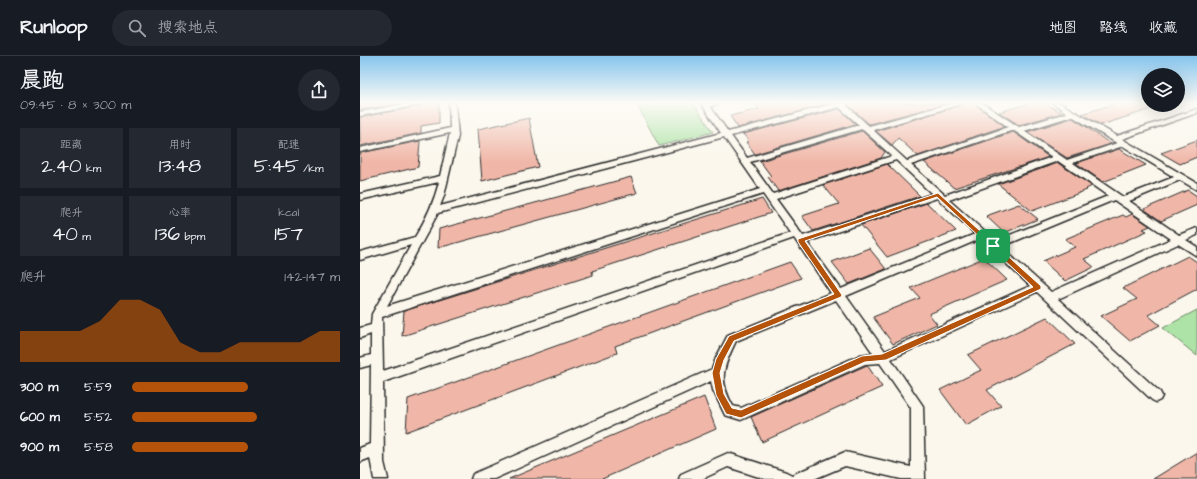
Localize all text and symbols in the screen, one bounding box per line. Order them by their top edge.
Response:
search box [112,10,392,46]
text: Runloop [20,14,88,41]
icon: search [126,17,148,39]
text: 搜索地点 [158,17,218,38]
text: 地图 [1049,18,1077,38]
text: 路线 [1099,18,1127,38]
text: 收藏 [1149,18,1177,38]
text: 晨跑 [20,65,64,96]
map controls [1141,68,1185,112]
button: layers [1141,68,1185,112]
button: share [298,69,340,111]
text: 09:45 · 8 × 300 m [20,96,131,114]
text: 距离 [60,137,82,152]
text: 用时 [169,137,191,152]
text: 配速 [278,137,300,152]
text: 2.40 [41,152,82,180]
text: 13:48 [159,152,201,180]
text: 5:45 [254,152,299,180]
text: km [82,161,101,176]
text: /km [299,161,324,176]
text: 爬升 [60,205,82,220]
text: 心率 [169,205,191,220]
text: kcal [278,205,299,220]
text: 40 [52,220,78,248]
text: 136 [155,220,180,248]
text: 157 [274,220,303,248]
text: m [78,229,91,244]
text: bpm [180,229,205,244]
pin [976,229,1010,263]
icon: arrive [982,235,1004,257]
text: 爬升 [20,268,46,286]
text: 142–147 m [284,268,340,286]
text: 300 m [20,378,58,396]
text: 5:59 [84,378,112,396]
text: 600 m [20,408,60,426]
text: 5:52 [84,408,112,426]
text: 900 m [20,438,59,456]
text: 5:58 [84,438,113,456]

